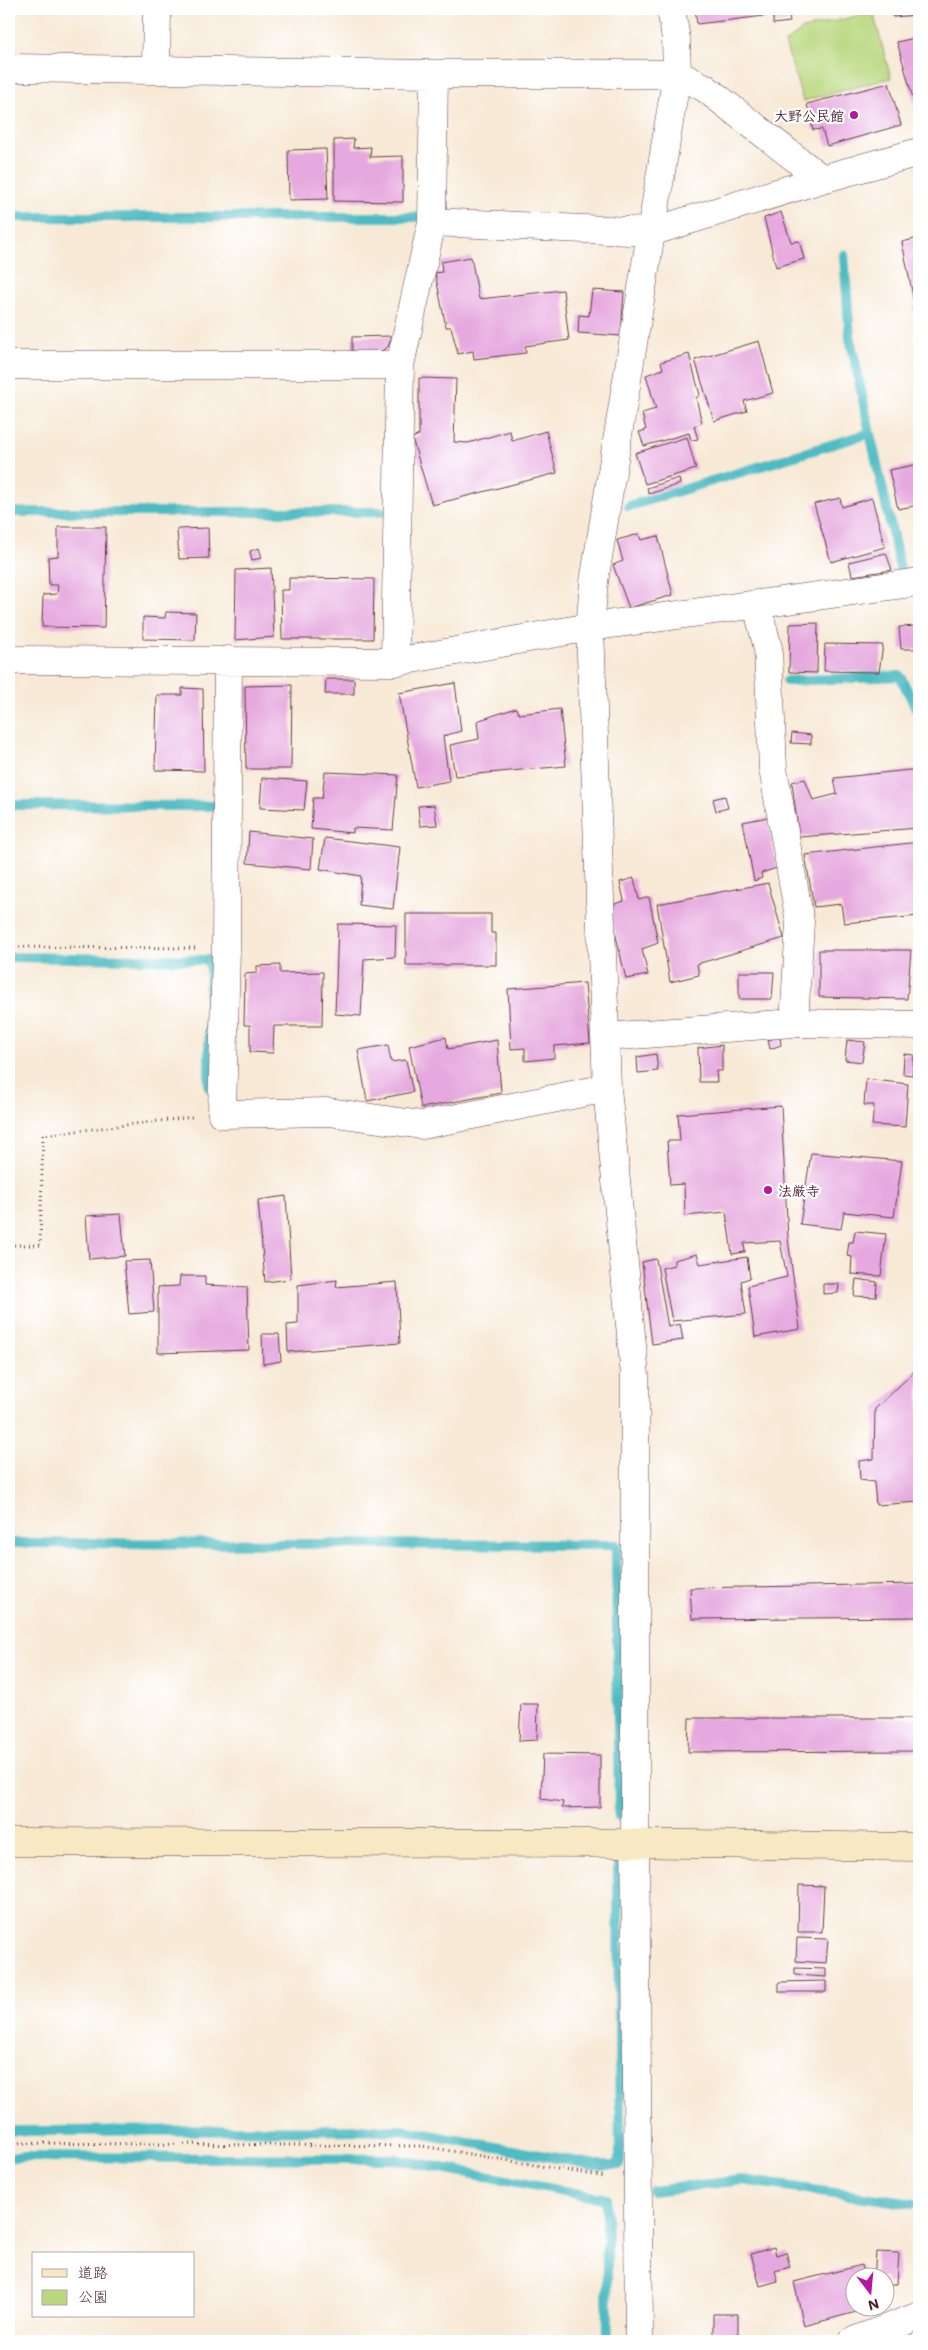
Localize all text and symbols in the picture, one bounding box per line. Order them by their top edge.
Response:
place label: 大野公民館 [774,106,844,125]
marker: 大野公民館 [848,109,860,121]
place label: 法厳寺 [778,1181,820,1200]
marker: 法厳寺 [762,1184,774,1196]
legend [32,2252,195,2318]
text: 道路 [78,2262,108,2282]
north arrow [846,2268,896,2318]
text: 公園 [78,2286,108,2306]
text: N [866,2294,881,2316]

